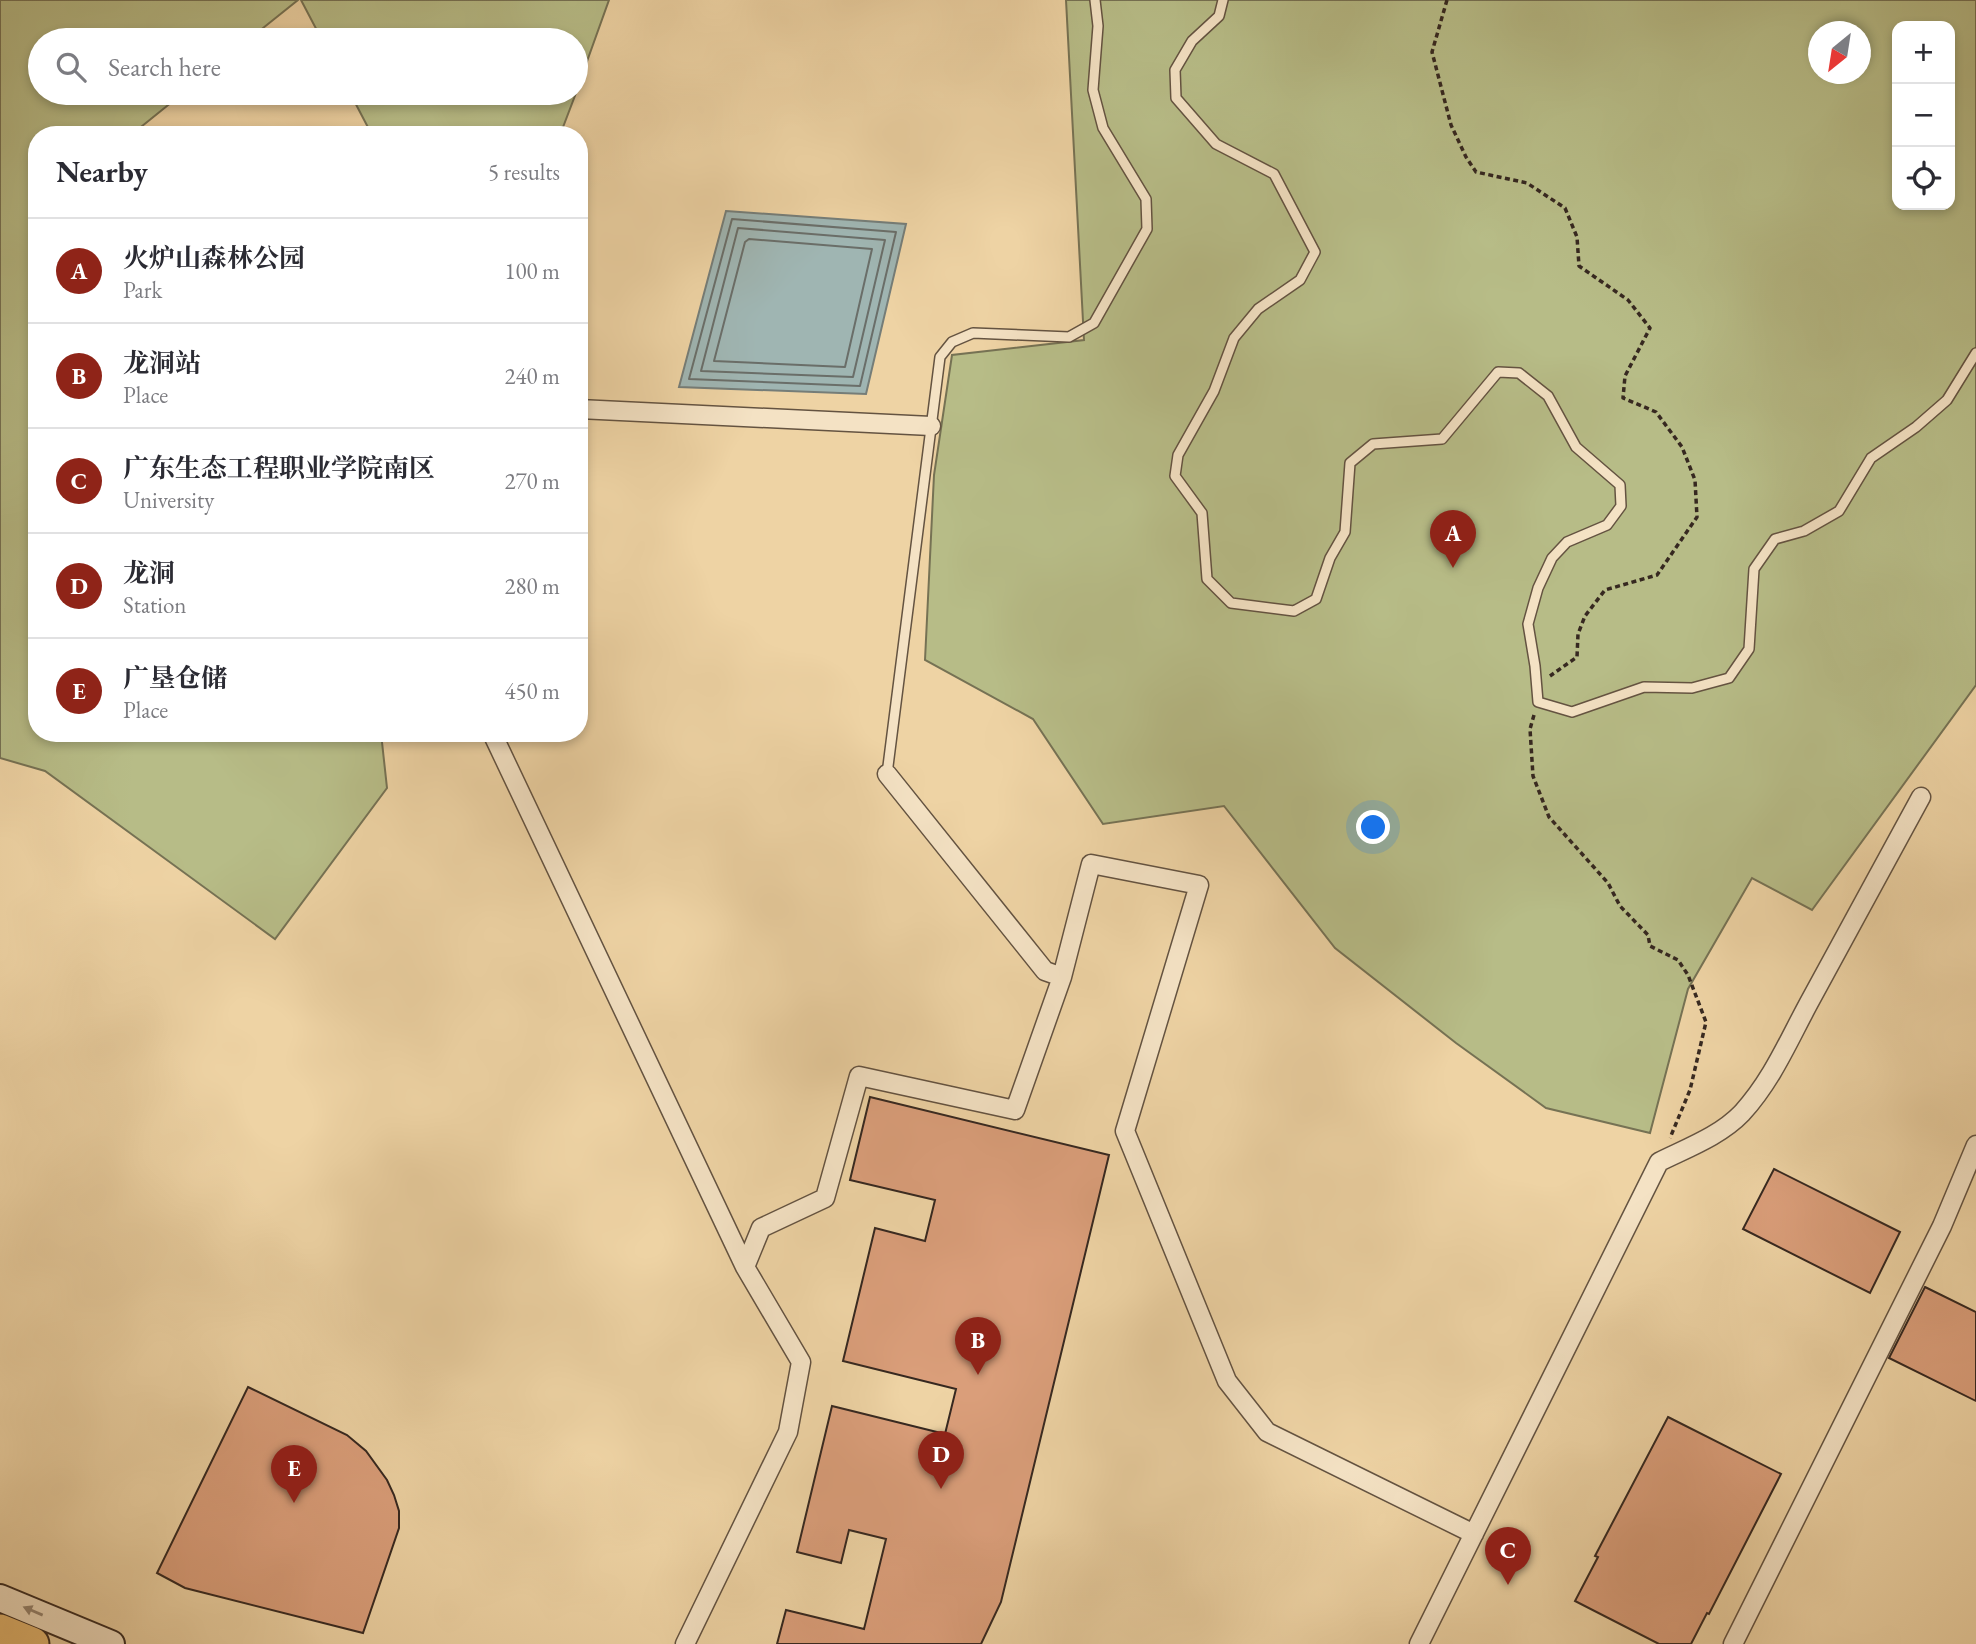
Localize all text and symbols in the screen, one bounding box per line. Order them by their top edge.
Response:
north arrow [1808,21,1871,84]
map controls [1892,21,1955,210]
button: + [1892,21,1955,84]
search box [28,28,588,105]
icon: search [52,48,90,86]
text: Search here [108,50,221,84]
button: − [1892,84,1955,147]
button: locate [1892,147,1955,210]
text: Nearby [56,152,148,191]
text: 5 results [488,157,560,187]
text: 火炉山森林公园 [123,241,305,275]
text: A [71,256,87,286]
text: 100 m [504,256,560,286]
text: Park [123,275,162,305]
text: 龙洞站 [123,346,201,380]
text: B [72,361,86,391]
text: 240 m [504,361,560,391]
text: Place [123,380,168,410]
text: 广东生态工程职业学院南区 [123,451,435,485]
text: C [71,466,87,496]
text: 270 m [504,466,560,496]
text: University [123,485,214,515]
pin: A [1430,510,1476,568]
text: 龙洞 [123,556,175,590]
text: D [70,571,88,601]
text: 280 m [504,571,560,601]
text: Station [123,590,186,620]
text: 广垦仓储 [123,661,227,695]
text: E [72,676,86,706]
text: 450 m [504,676,560,706]
text: Place [123,695,168,725]
your location [1356,810,1390,844]
pin: B [955,1317,1001,1375]
pin: D [918,1431,964,1489]
pin: E [271,1445,317,1503]
pin: C [1485,1527,1531,1585]
one-way arrow [22,1606,43,1617]

